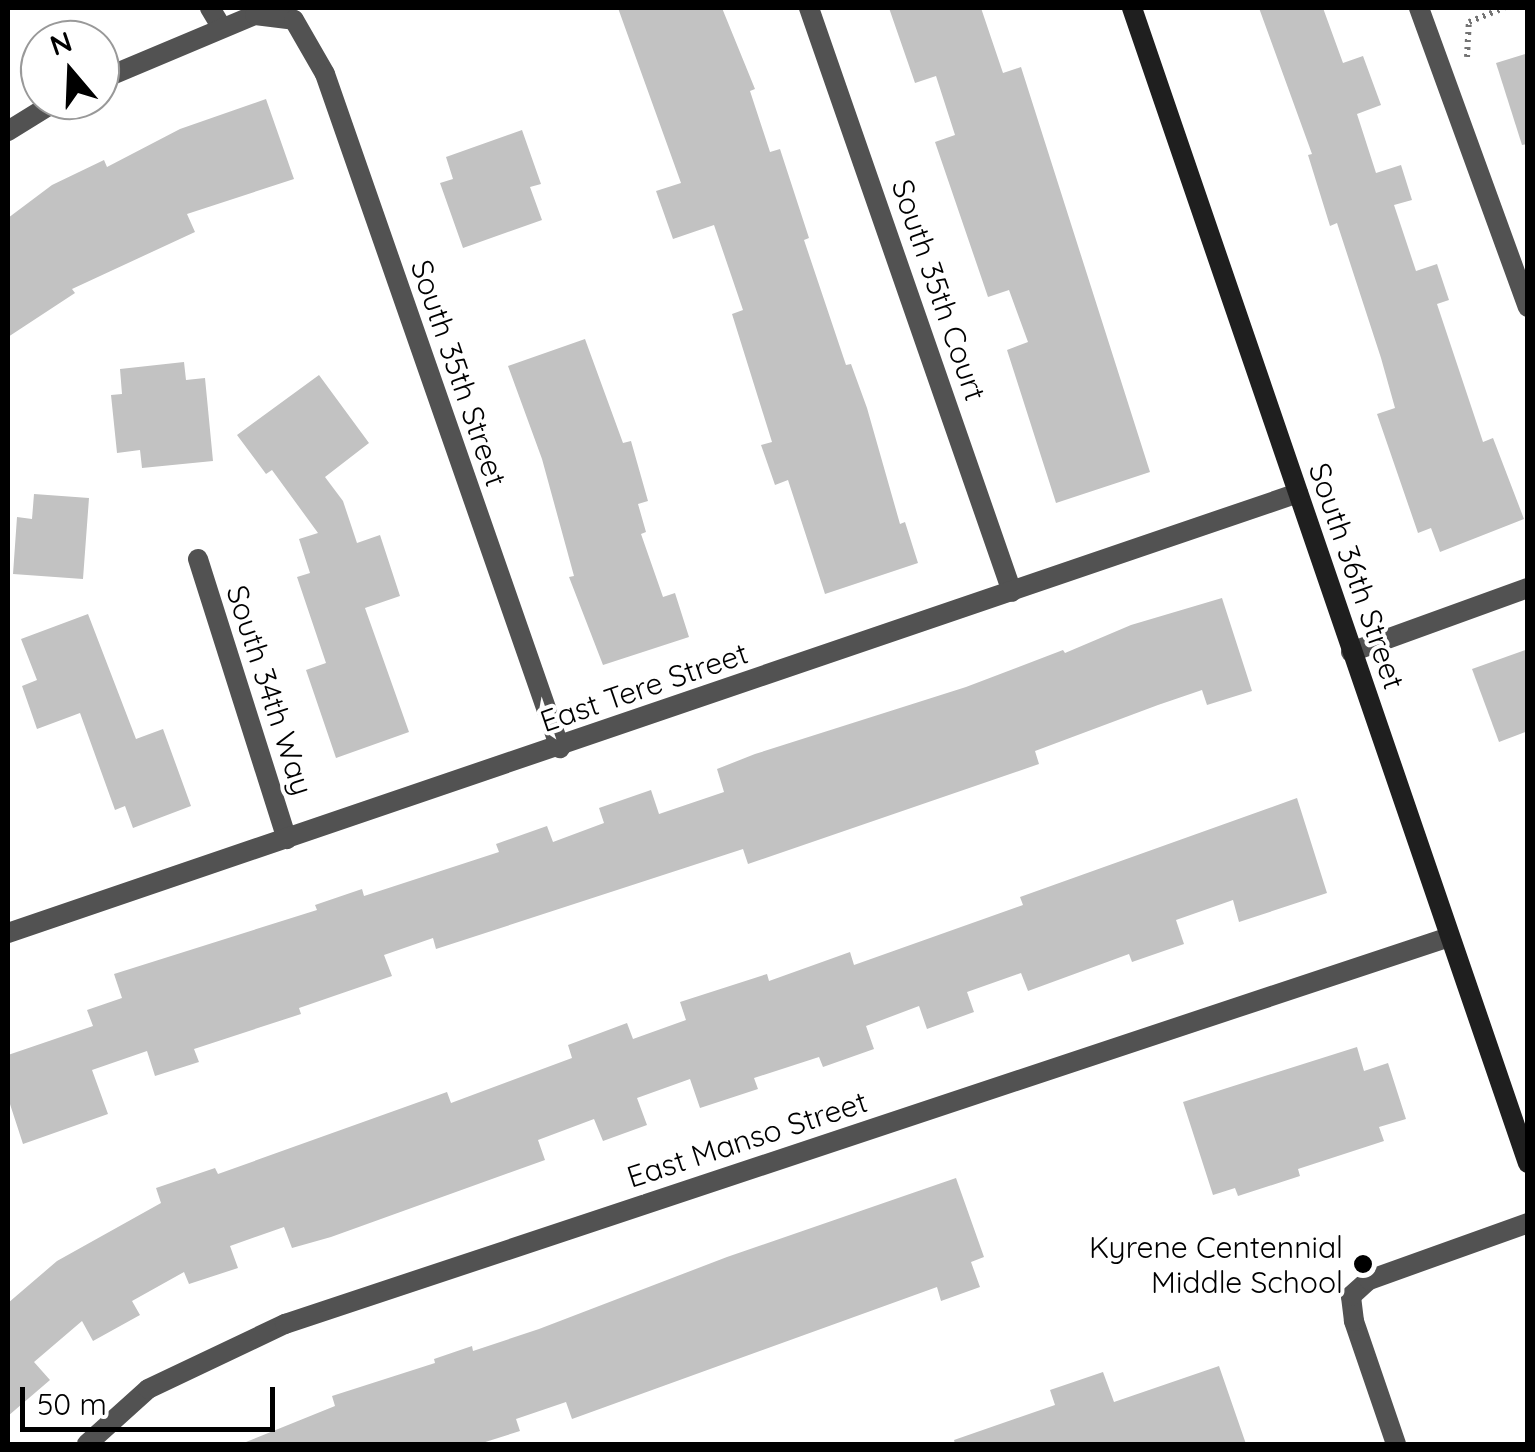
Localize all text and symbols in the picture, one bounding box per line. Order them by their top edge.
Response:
north arrow [20,20,120,120]
text: N [45,23,76,63]
street label: South 35th Court [884,175,994,405]
street label: South 35th Street [403,255,515,491]
street label: South 36th Street [1301,458,1413,694]
street label: South 34th Way [219,581,321,799]
street label: East Tere Street [535,635,753,739]
street label: East Manso Street [622,1083,872,1195]
place label: Kyrene Centennial Middle School [1089,1229,1343,1300]
marker: Kyrene Centennial Middle School [1352,1253,1374,1275]
scale bar [25,1367,280,1429]
text: 50 m [37,1385,107,1423]

